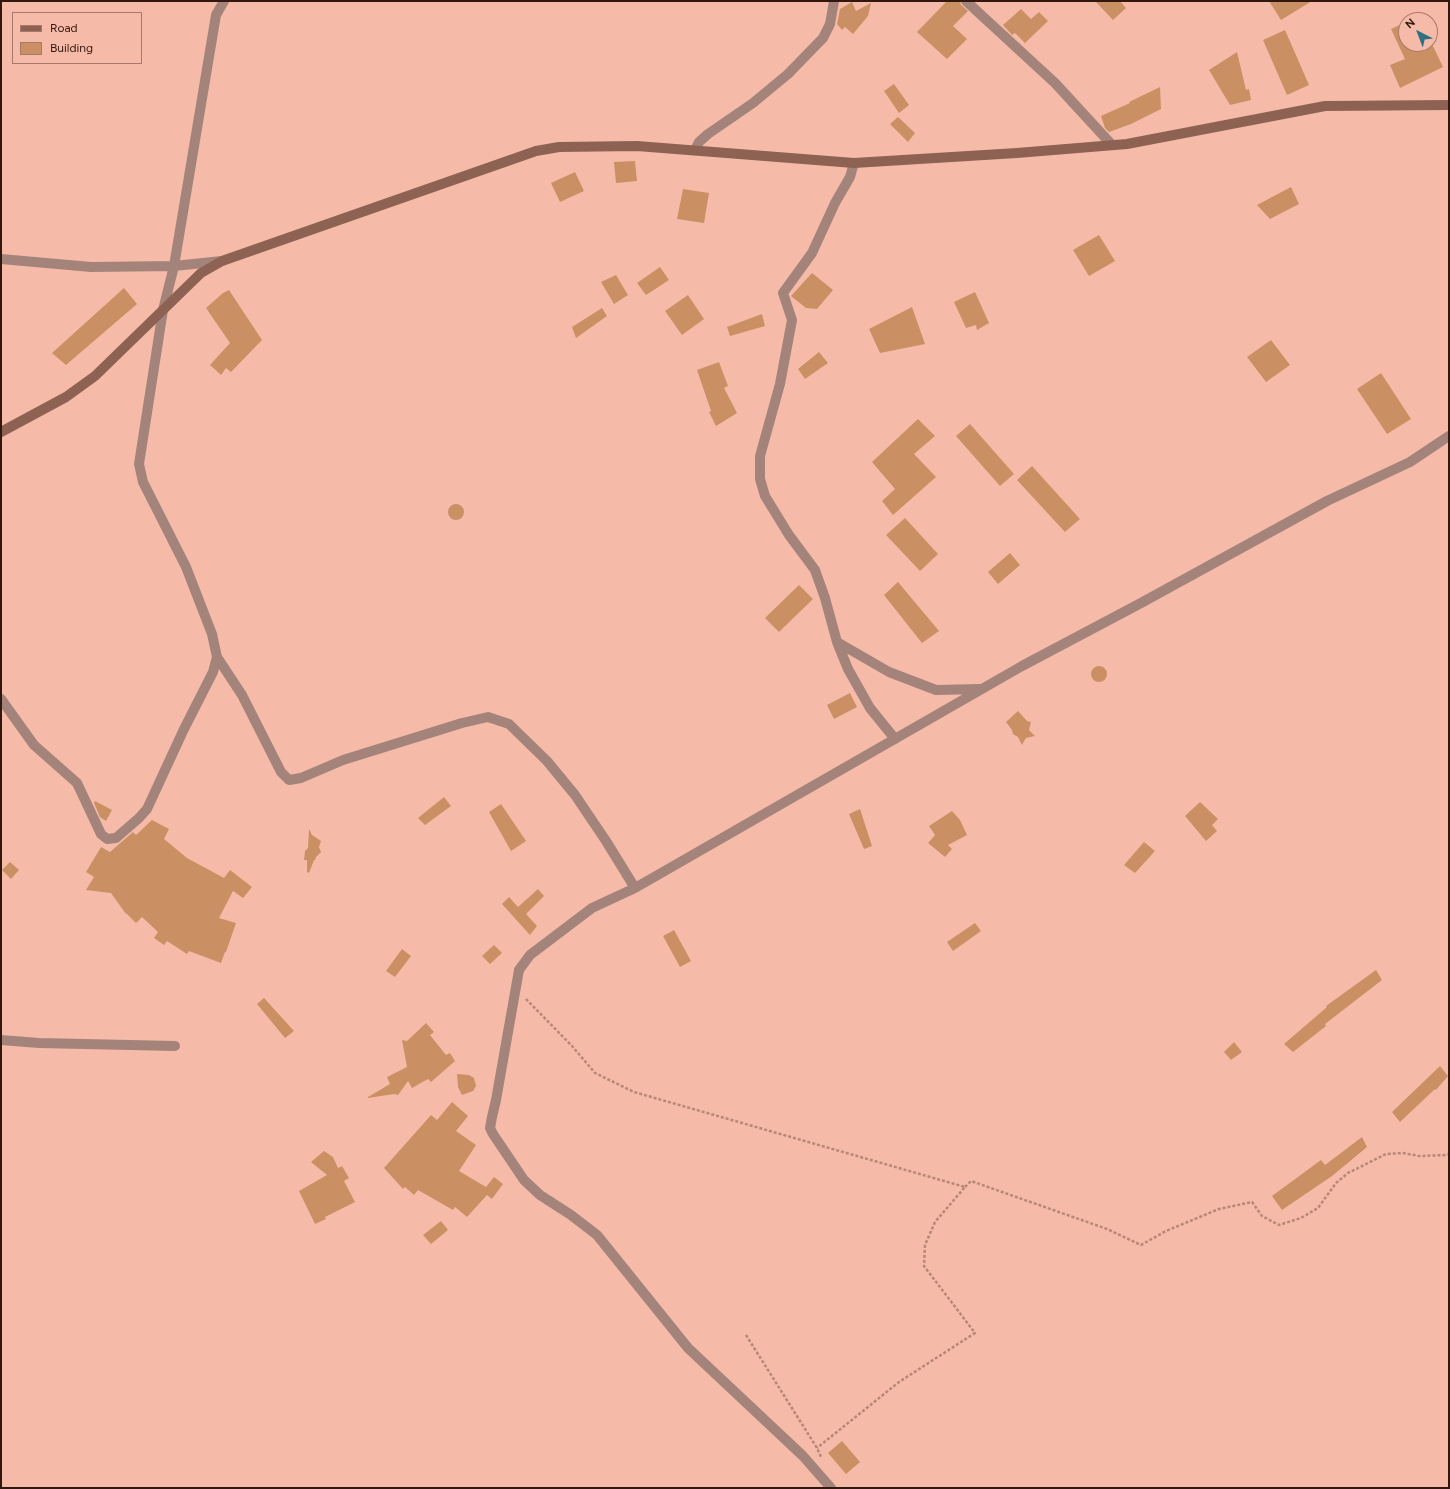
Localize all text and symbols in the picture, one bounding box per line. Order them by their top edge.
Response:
legend [12,12,142,64]
north arrow [1398,12,1438,52]
text: N [1403,16,1418,31]
text: Road [50,21,78,35]
text: Building [50,41,93,55]

